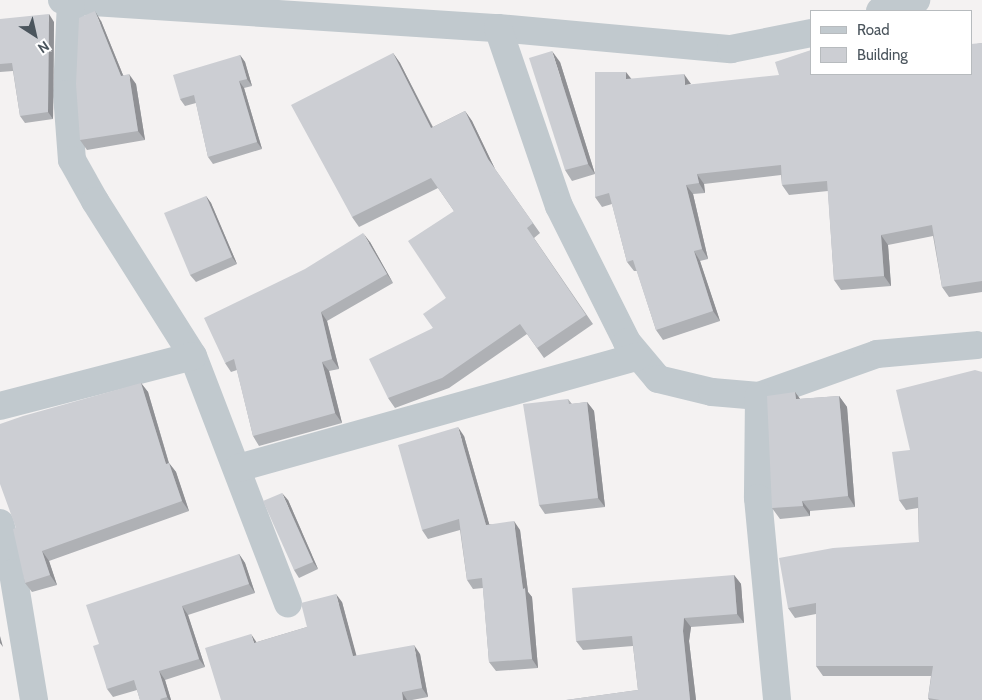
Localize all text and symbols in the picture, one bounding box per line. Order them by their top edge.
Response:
north arrow [10,10,60,60]
legend [810,10,972,75]
text: Road [857,21,890,39]
text: N [34,37,53,58]
text: Building [857,46,908,64]

